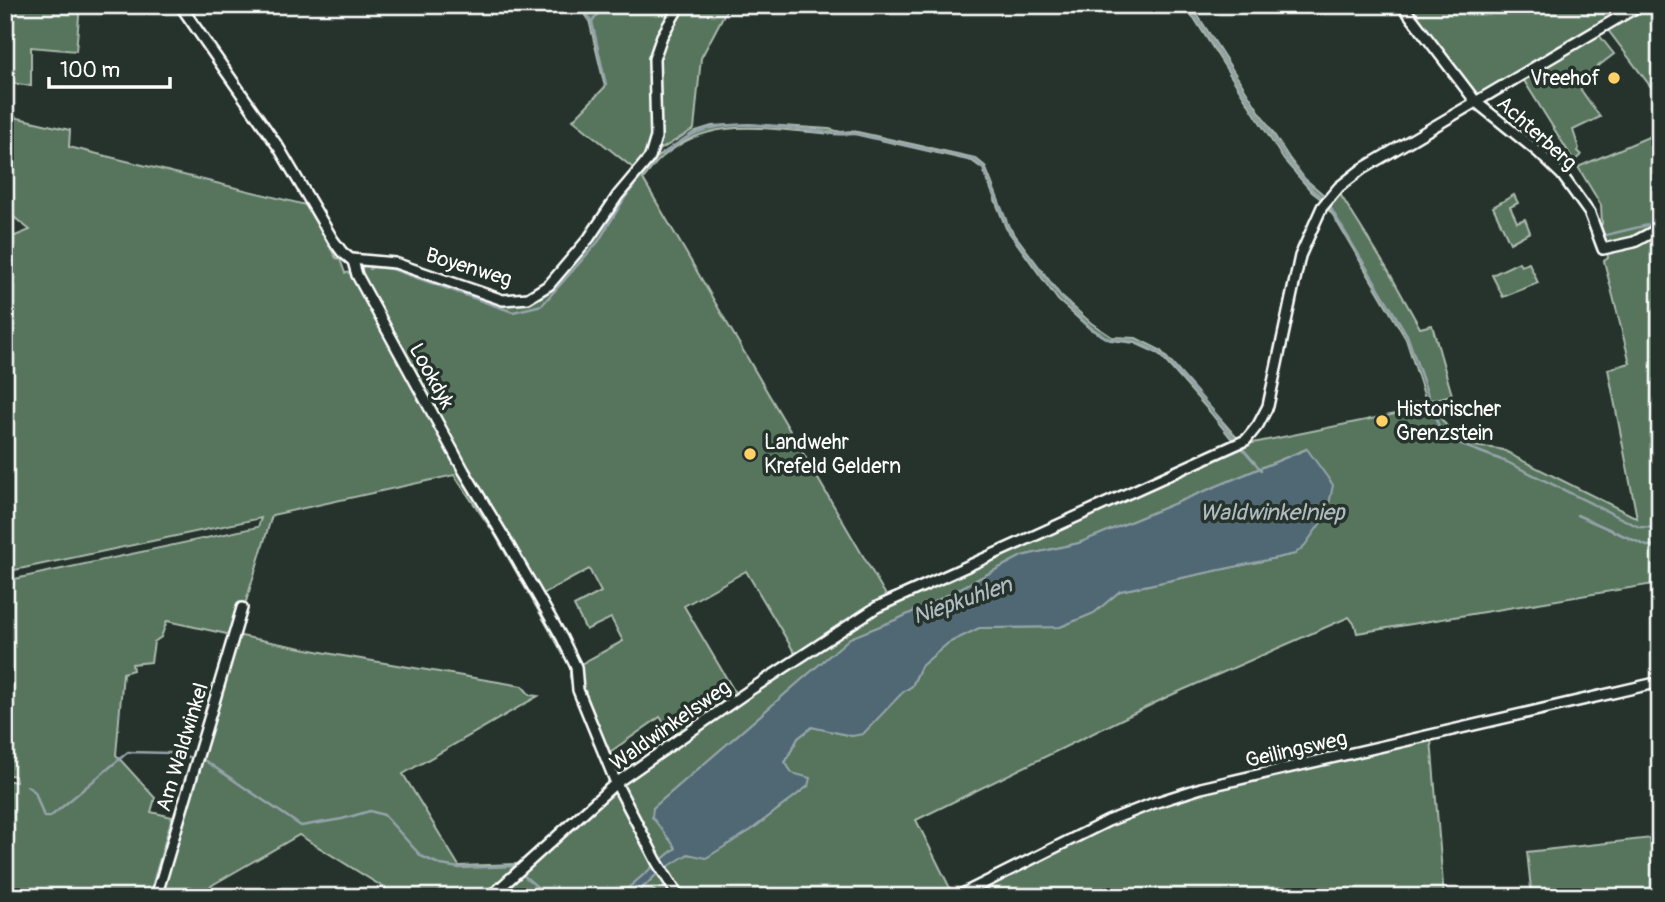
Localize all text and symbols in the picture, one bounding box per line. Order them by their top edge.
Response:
scale bar [49,46,170,90]
text: 100 m [60,57,120,84]
place label: Vreehof [1530,65,1600,92]
marker: Vreehof [1606,70,1622,86]
street label: Achterberg [1491,90,1583,177]
street label: Boyenweg [422,242,515,293]
street label: Lookdyk [403,339,461,414]
place label: Historischer Grenzstein [1396,396,1502,447]
marker: Historischer Grenzstein [1374,413,1390,429]
place label: Landwehr Krefeld Geldern [764,429,901,480]
marker: Landwehr Krefeld Geldern [742,446,758,462]
water label: Waldwinkelniep [1199,498,1346,527]
water label: Niepkuhlen [909,570,1017,631]
street label: Waldwinkelsweg [605,674,736,777]
street label: Am Waldwinkel [150,680,215,815]
street label: Geilingsweg [1243,725,1350,774]

